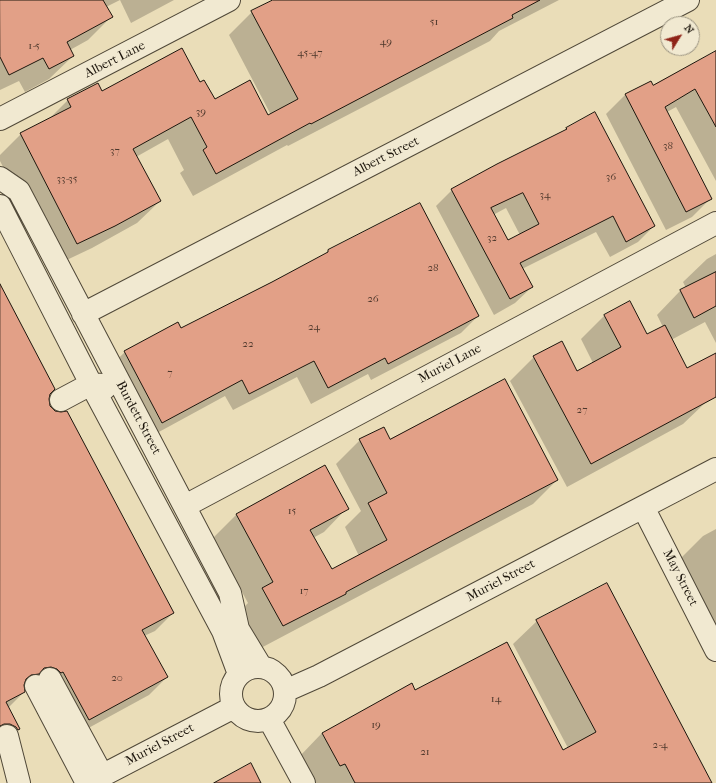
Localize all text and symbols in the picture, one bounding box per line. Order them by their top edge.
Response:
house number: 51 [430,15,438,29]
north arrow [660,16,700,56]
text: N [681,22,697,36]
house number: 49 [380,35,392,49]
street label: Albert Lane [82,38,148,82]
house number: 1-5 [28,39,40,53]
house number: 45-47 [297,46,323,60]
house number: 39 [196,105,206,119]
street label: Albert Street [350,134,422,180]
house number: 38 [663,139,673,153]
house number: 37 [110,144,120,158]
house number: 36 [606,170,616,184]
house number: 33-35 [56,172,78,186]
house number: 34 [539,188,551,202]
house number: 32 [487,231,497,245]
house number: 28 [427,261,439,275]
house number: 26 [367,292,379,306]
house number: 24 [308,320,320,334]
house number: 22 [242,337,254,351]
street label: Muriel Lane [416,341,484,387]
house number: 7 [167,366,173,380]
street label: Burdett Street [112,379,164,457]
house number: 27 [577,403,587,417]
house number: 15 [288,504,296,518]
street label: May Street [659,547,701,609]
street label: Muriel Street [464,556,538,606]
house number: 17 [299,584,309,598]
house number: 20 [111,671,123,685]
house number: 14 [491,692,501,706]
house number: 19 [371,718,381,732]
street label: Muriel Street [123,720,197,770]
house number: 2-4 [652,738,668,752]
house number: 21 [420,745,430,759]

